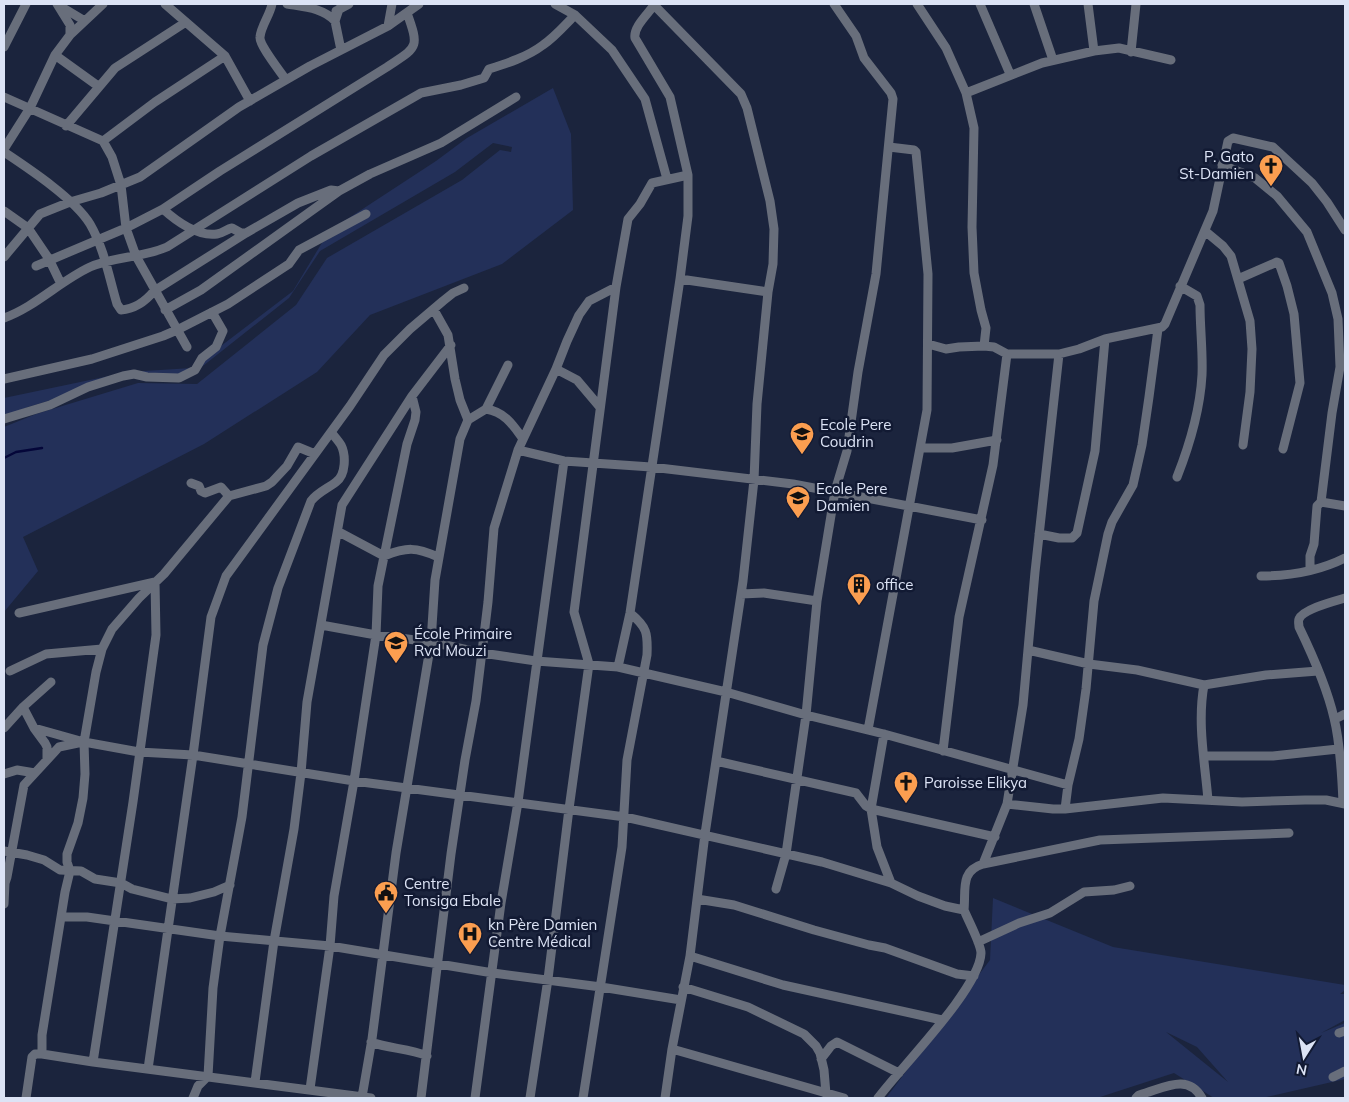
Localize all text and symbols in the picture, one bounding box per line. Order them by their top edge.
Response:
place label: P. Gato St-Damien [1179,147,1254,183]
church icon: P. Gato St-Damien [1258,153,1284,187]
place label: Ecole Pere Coudrin [820,415,891,451]
school or university icon: Ecole Pere Coudrin [789,421,815,455]
place label: Ecole Pere Damien [816,479,887,515]
school or university icon: Ecole Pere Damien [785,485,811,519]
building icon: office [846,572,872,606]
place label: office [876,575,913,594]
place label: École Primaire Rvd Mouzi [414,624,512,660]
school or university icon: École Primaire Rvd Mouzi [383,630,409,664]
church icon: Paroisse Elikya [893,770,919,804]
place label: Paroisse Elikya [924,773,1027,792]
place label: Centre Tonsiga Ebale [404,874,501,910]
public building icon: Centre Tonsiga Ebale [373,880,399,914]
place label: kn Père Damien Centre Médical [488,915,597,951]
hospital icon: kn Père Damien Centre Médical [457,921,483,955]
north arrow [1279,1032,1329,1082]
text: N [1295,1060,1308,1080]

